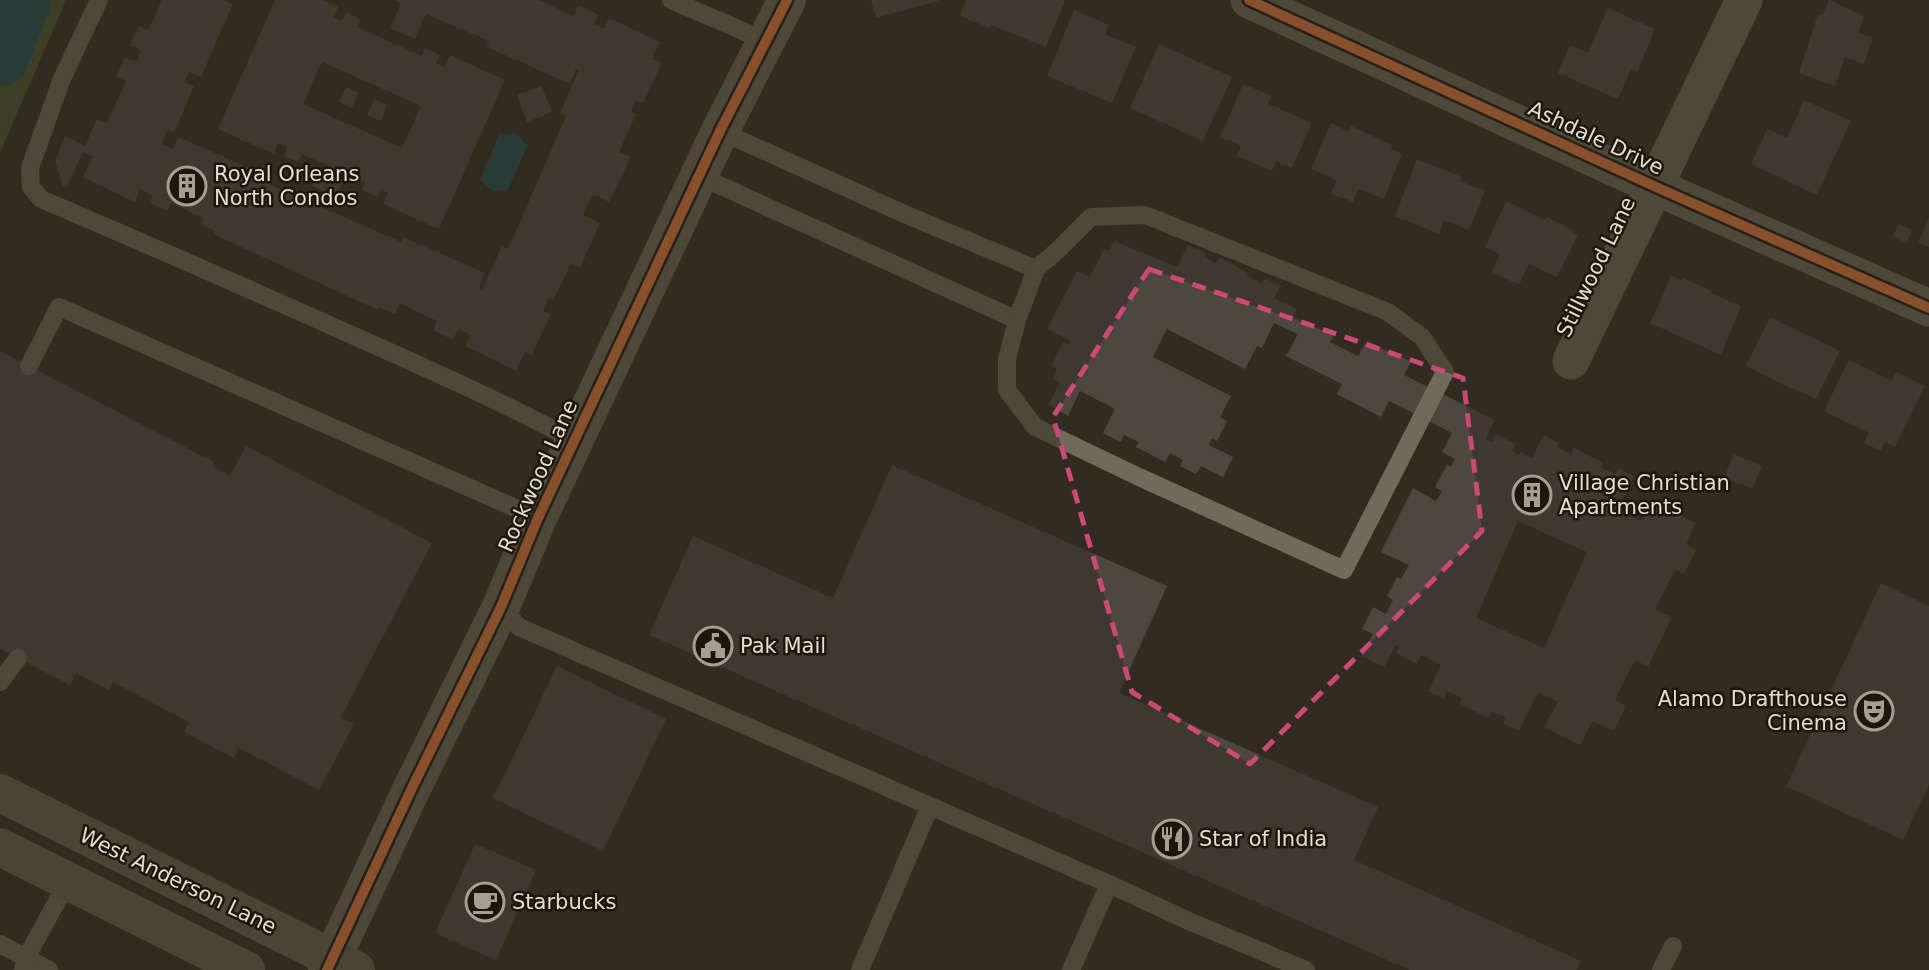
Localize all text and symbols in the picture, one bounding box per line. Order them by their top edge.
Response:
street label: Ashdale Drive [1525,96,1667,180]
place label: Royal Orleans North Condos [214,162,359,210]
building icon: Royal Orleans North Condos [166,165,208,207]
street label: Stillwood Lane [1552,193,1640,341]
street label: Rockwood Lane [494,396,582,556]
place label: Village Christian Apartments [1559,471,1730,519]
building icon: Village Christian Apartments [1511,474,1553,516]
public building icon: Pak Mail [692,625,734,667]
place label: Pak Mail [740,634,826,658]
place label: Alamo Drafthouse Cinema [1658,687,1847,735]
theatre icon: Alamo Drafthouse Cinema [1853,690,1895,732]
restaurant icon: Star of India [1151,818,1193,860]
street label: West Anderson Lane [76,823,280,939]
place label: Star of India [1199,827,1327,851]
cafe icon: Starbucks [464,881,506,923]
place label: Starbucks [512,890,616,914]

